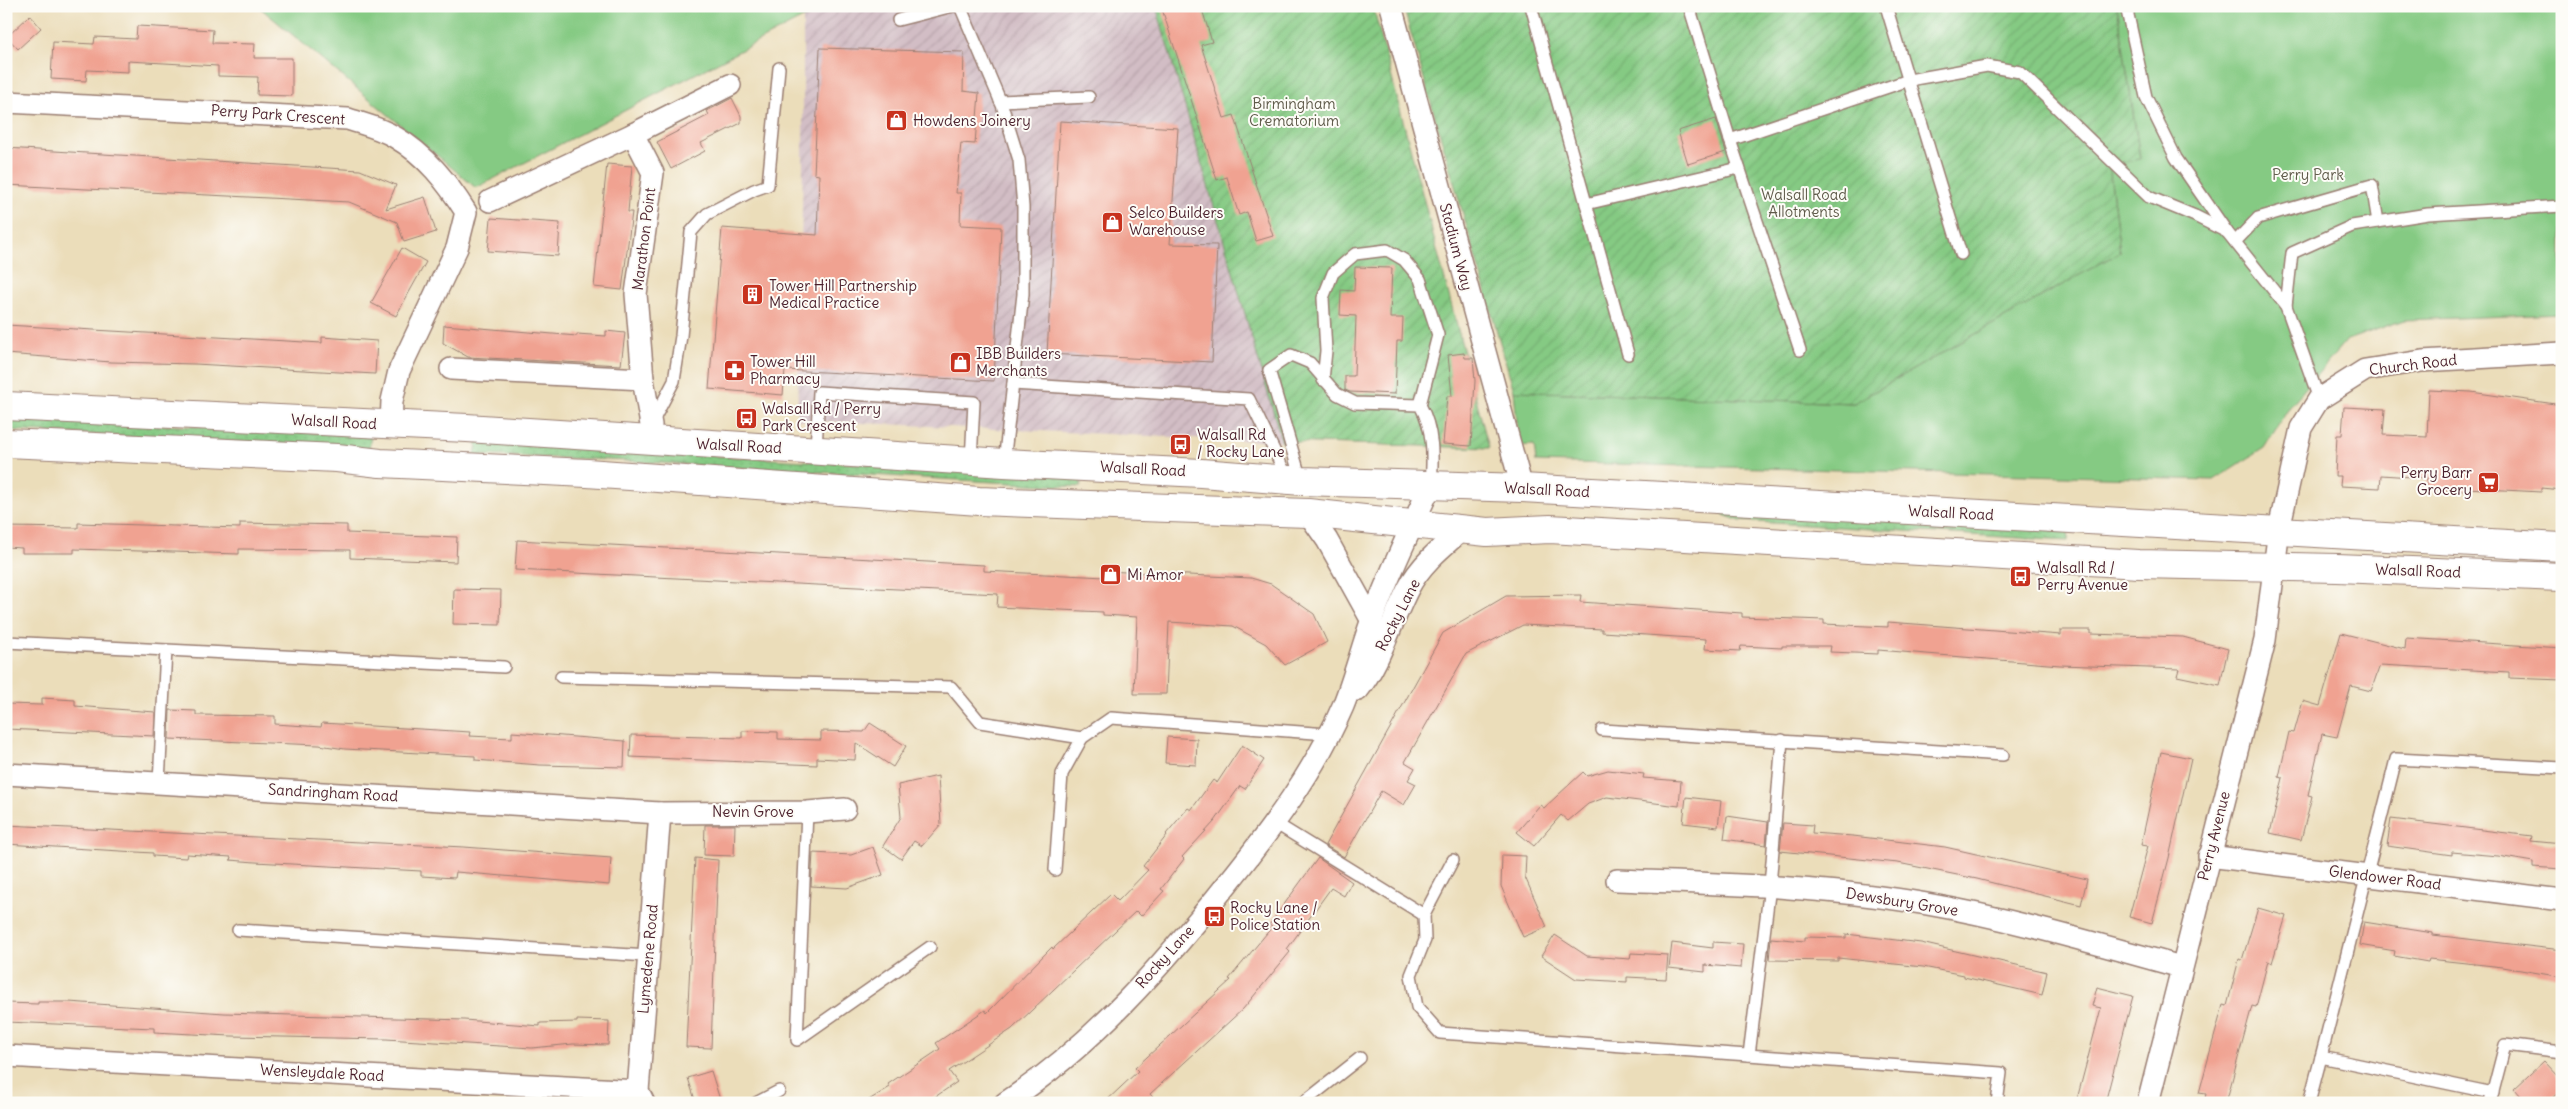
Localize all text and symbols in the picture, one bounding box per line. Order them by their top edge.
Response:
park label: Birmingham Crematorium [1249,94,1339,130]
street label: Perry Park Crescent [210,100,346,129]
shop icon: Howdens Joinery [885,109,909,133]
place label: Howdens Joinery [913,111,1031,130]
park label: Perry Park [2272,165,2344,184]
park label: Walsall Road Allotments [1761,185,1847,221]
street label: Marathon Point [628,186,659,292]
street label: Stadium Way [1436,201,1477,293]
place label: Selco Builders Warehouse [1129,203,1224,239]
shop icon: Selco Builders Warehouse [1101,210,1125,234]
place label: Tower Hill Partnership Medical Practice [769,276,917,312]
building icon: Tower Hill Partnership Medical Practice [741,283,765,307]
place label: IBB Builders Merchants [976,344,1061,380]
street label: Church Road [2368,350,2458,379]
shop icon: IBB Builders Merchants [948,351,972,375]
place label: Tower Hill Pharmacy [750,352,820,388]
pharmacy icon: Tower Hill Pharmacy [722,359,746,383]
place label: Walsall Rd / Perry Park Crescent [762,399,881,435]
bus stop icon: Walsall Rd / Perry Park Crescent [734,406,758,430]
street label: Walsall Road [291,410,378,433]
place label: Walsall Rd / Rocky Lane [1197,425,1285,461]
bus stop icon: Walsall Rd / Rocky Lane [1169,432,1193,456]
street label: Walsall Road [696,434,783,457]
street label: Walsall Road [1100,457,1187,480]
place label: Perry Barr Grocery [2401,463,2472,499]
supermarket icon: Perry Barr Grocery [2476,470,2500,494]
street label: Walsall Road [1504,478,1591,501]
street label: Walsall Road [1908,501,1995,524]
place label: Walsall Rd / Perry Avenue [2037,558,2128,594]
street label: Walsall Road [2375,560,2461,582]
shop icon: Mi Amor [1099,563,1123,587]
place label: Mi Amor [1127,565,1183,584]
bus stop icon: Walsall Rd / Perry Avenue [2009,565,2033,589]
street label: Rocky Lane [1371,575,1424,654]
street label: Sandringham Road [268,780,399,805]
street label: Perry Avenue [2193,789,2234,882]
street label: Nevin Grove [712,802,794,821]
street label: Glendower Road [2328,861,2442,894]
street label: Dewsbury Grove [1845,883,1959,920]
place label: Rocky Lane / Police Station [1230,898,1320,934]
street label: Lymedene Road [633,903,662,1015]
bus stop icon: Rocky Lane / Police Station [1202,905,1226,929]
street label: Rocky Lane [1131,921,1198,992]
street label: Wensleydale Road [260,1060,385,1085]

